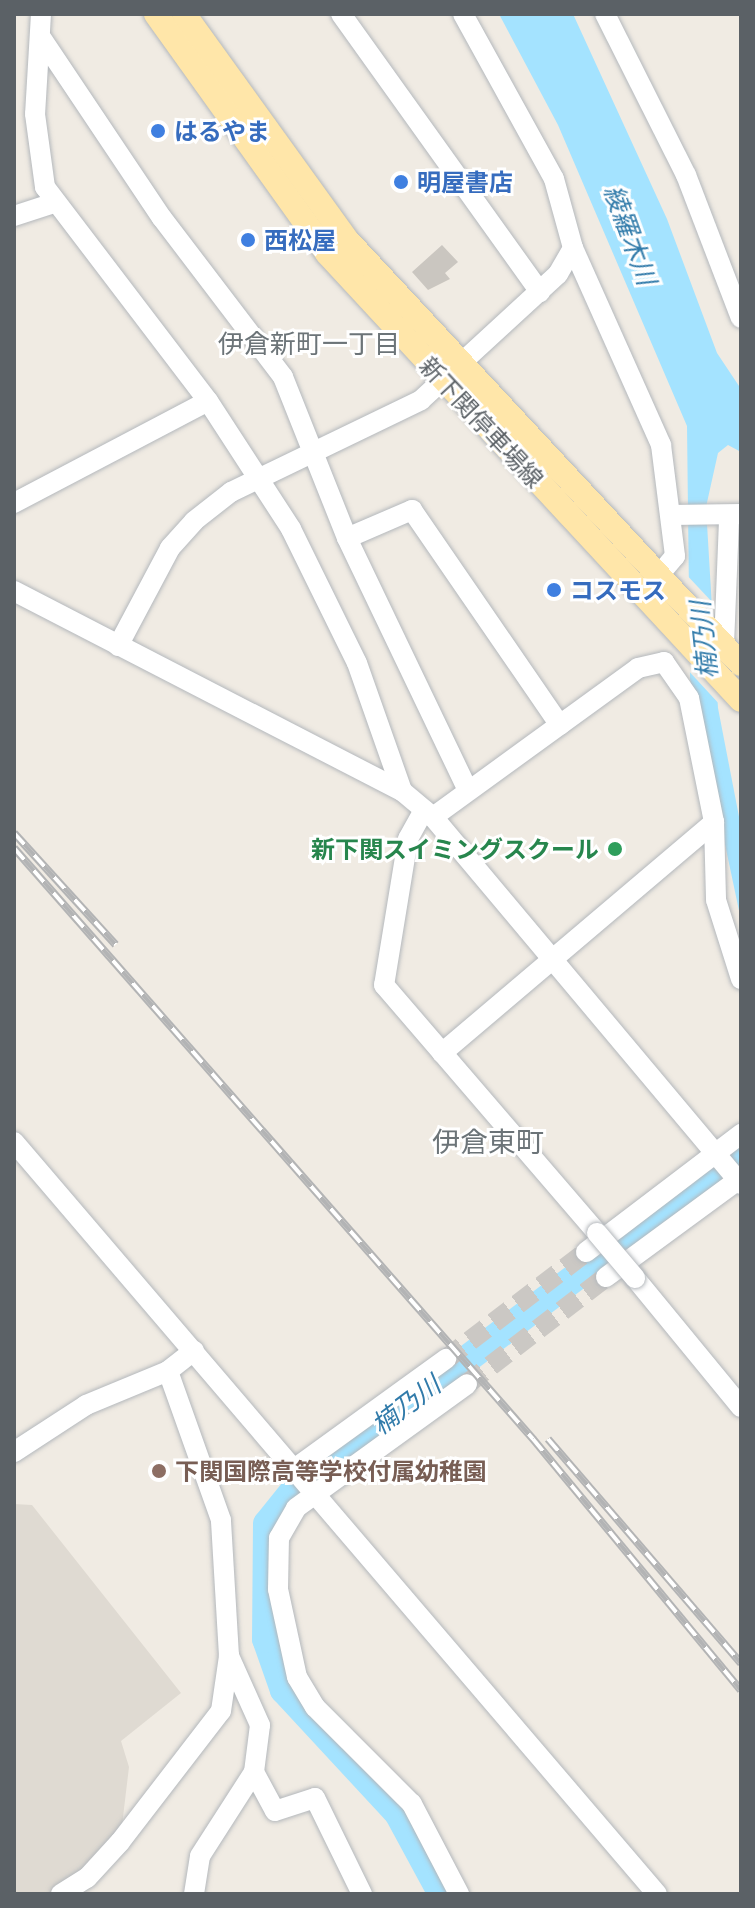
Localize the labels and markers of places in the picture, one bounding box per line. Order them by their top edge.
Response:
place label: はるやま [174,117,270,145]
marker: はるやま [149,122,167,140]
place label: 明屋書店 [417,168,513,196]
marker: 明屋書店 [392,173,410,191]
place label: 西松屋 [264,226,336,254]
marker: 西松屋 [239,231,257,249]
place label: コスモス [570,576,666,604]
marker: コスモス [545,581,563,599]
place label: 新下関スイミングスクール [311,835,599,863]
marker: 新下関スイミングスクール [606,840,624,858]
place label: 下関国際高等学校付属幼稚園 [175,1457,487,1485]
marker: 下関国際高等学校付属幼稚園 [150,1462,168,1480]

